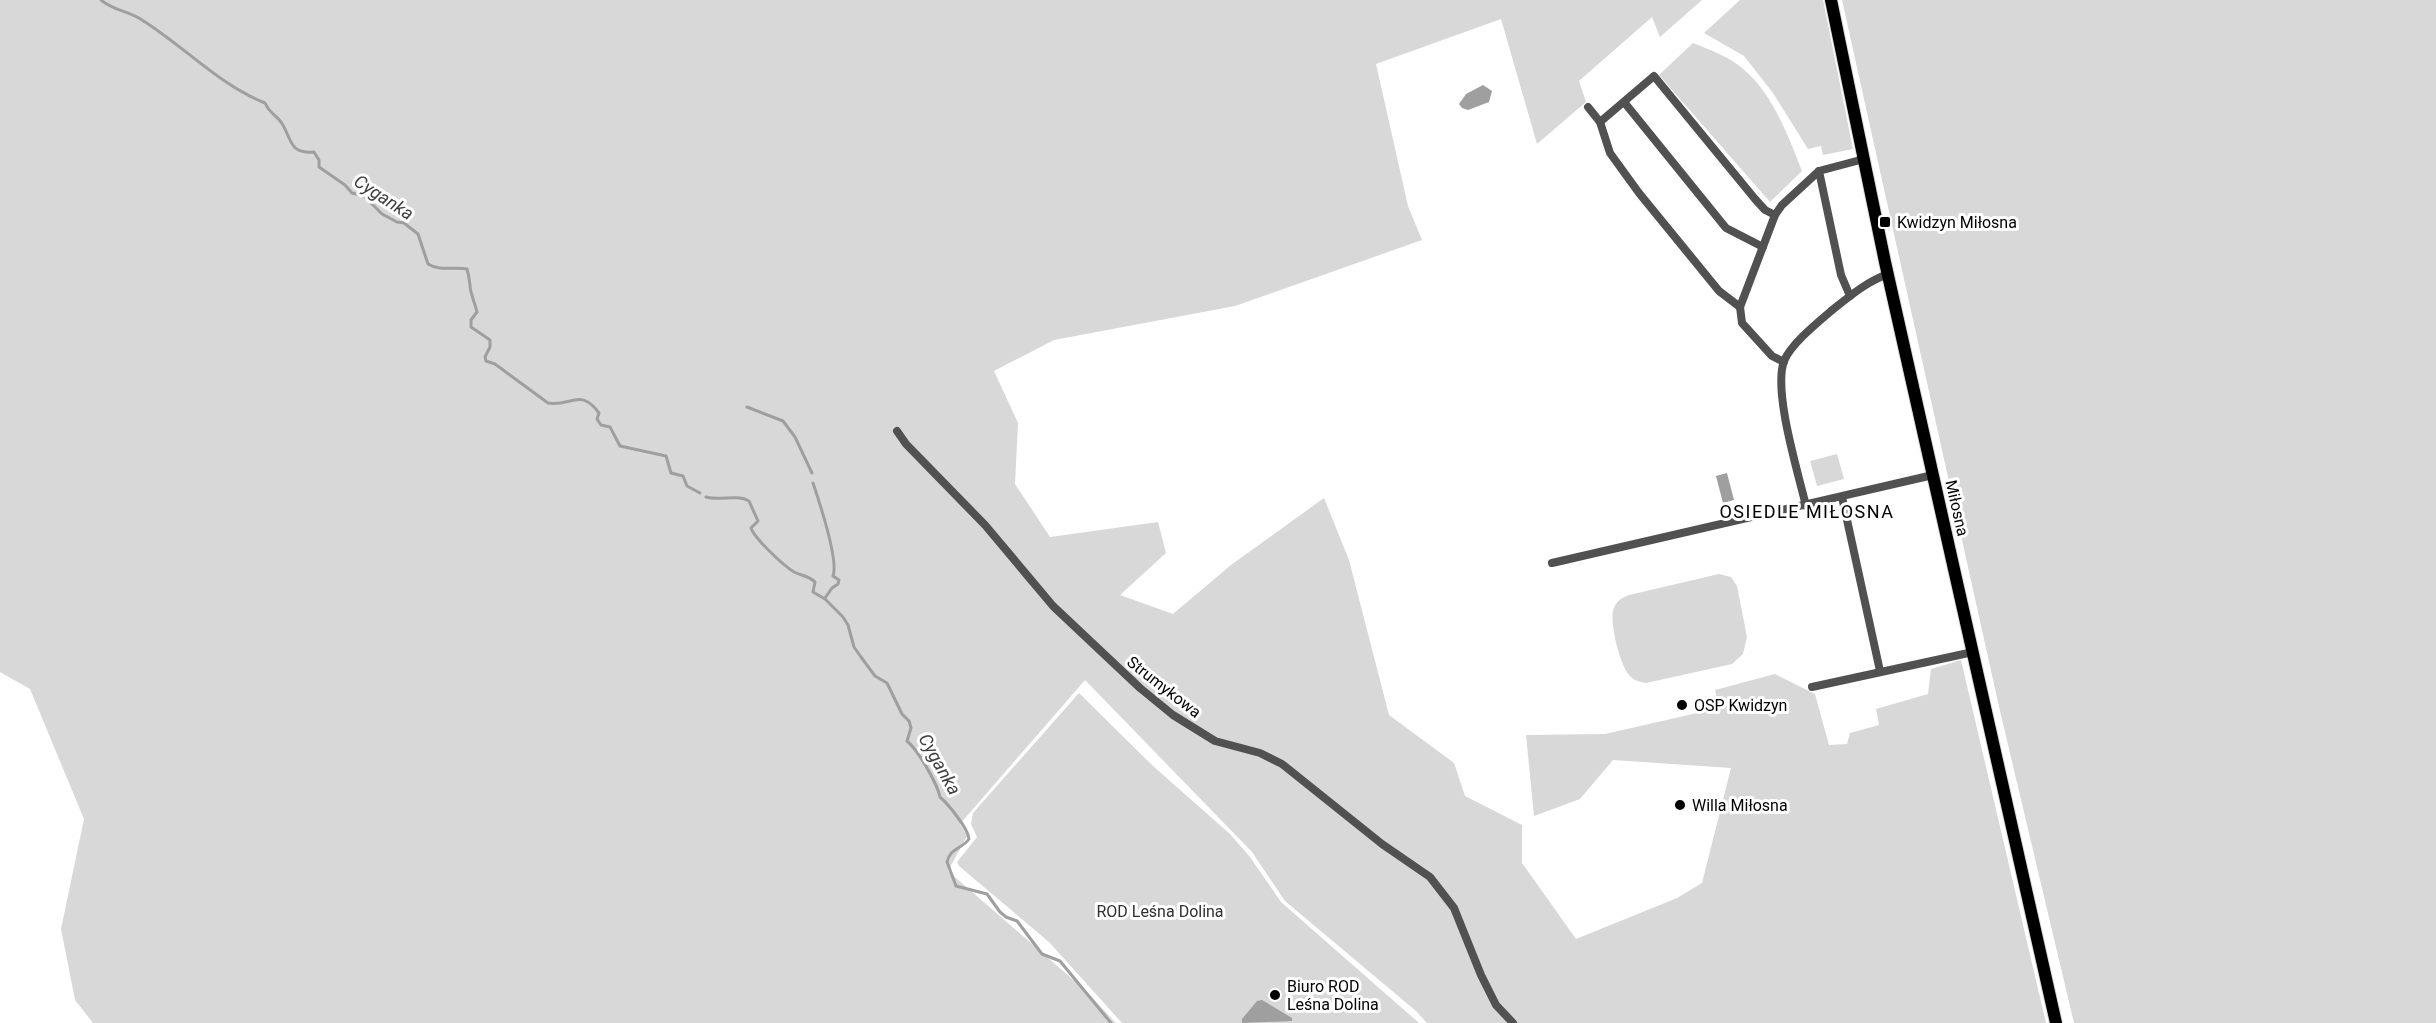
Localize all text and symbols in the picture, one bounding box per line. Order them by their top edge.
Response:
water label: Cyganka [350,170,418,224]
place label: Kwidzyn Miłosna [1897,213,2017,232]
marker: Kwidzyn Miłosna [1878,215,1892,229]
street label: Miłosna [1941,478,1973,538]
district label: OSIEDLE MIŁOSNA [1719,501,1895,522]
street label: Strumykowa [1123,652,1205,722]
place label: OSP Kwidzyn [1694,696,1787,715]
marker: OSP Kwidzyn [1675,698,1689,712]
water label: Cyganka [915,730,965,798]
place label: Willa Miłosna [1692,796,1788,815]
marker: Willa Miłosna [1673,798,1687,812]
park label: ROD Leśna Dolina [1096,902,1224,921]
place label: Biuro ROD Leśna Dolina [1287,977,1379,1014]
marker: Biuro ROD Leśna Dolina [1268,988,1282,1002]

